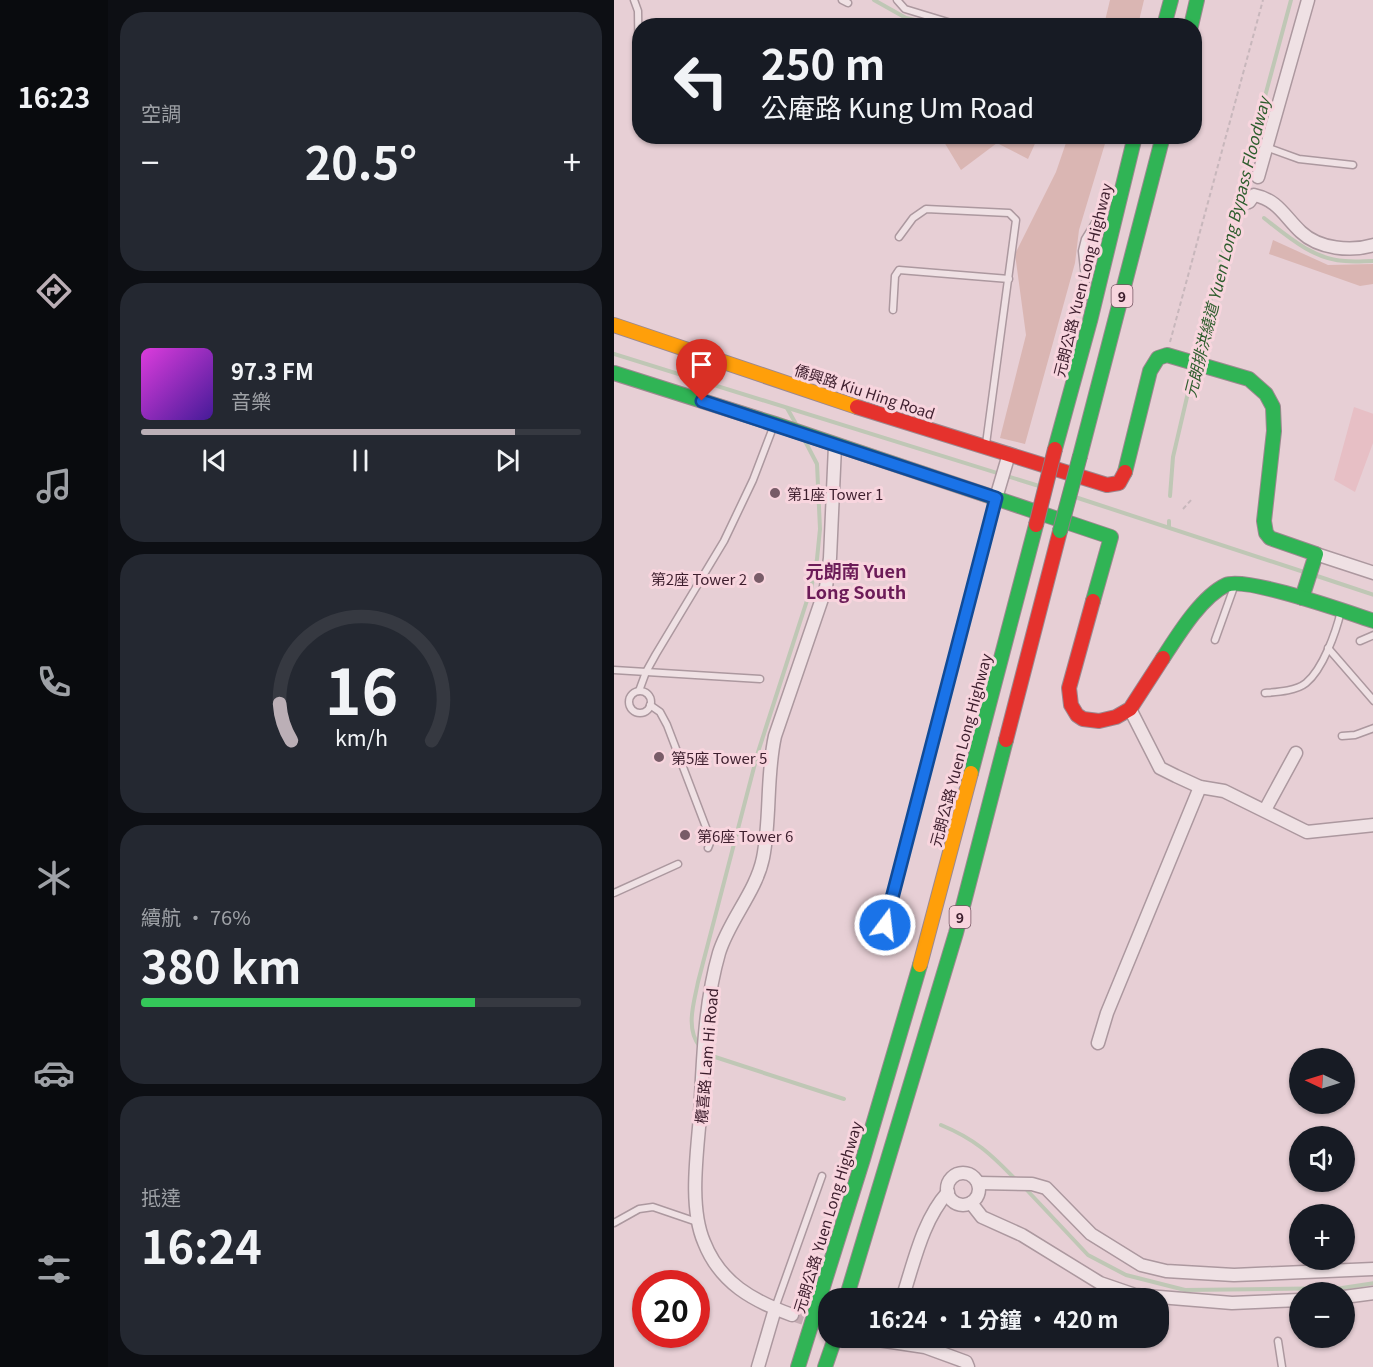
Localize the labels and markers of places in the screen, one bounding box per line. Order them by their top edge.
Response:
pin [676,339,727,401]
place label: 第1座 Tower 1 [787,483,883,504]
marker: 第1座 Tower 1 [768,486,782,500]
place label: 第2座 Tower 2 [651,568,747,589]
marker: 第2座 Tower 2 [752,571,766,585]
place label: 第5座 Tower 5 [671,747,767,768]
marker: 第5座 Tower 5 [652,750,666,764]
place label: 第6座 Tower 6 [697,825,793,846]
marker: 第6座 Tower 6 [678,828,692,842]

